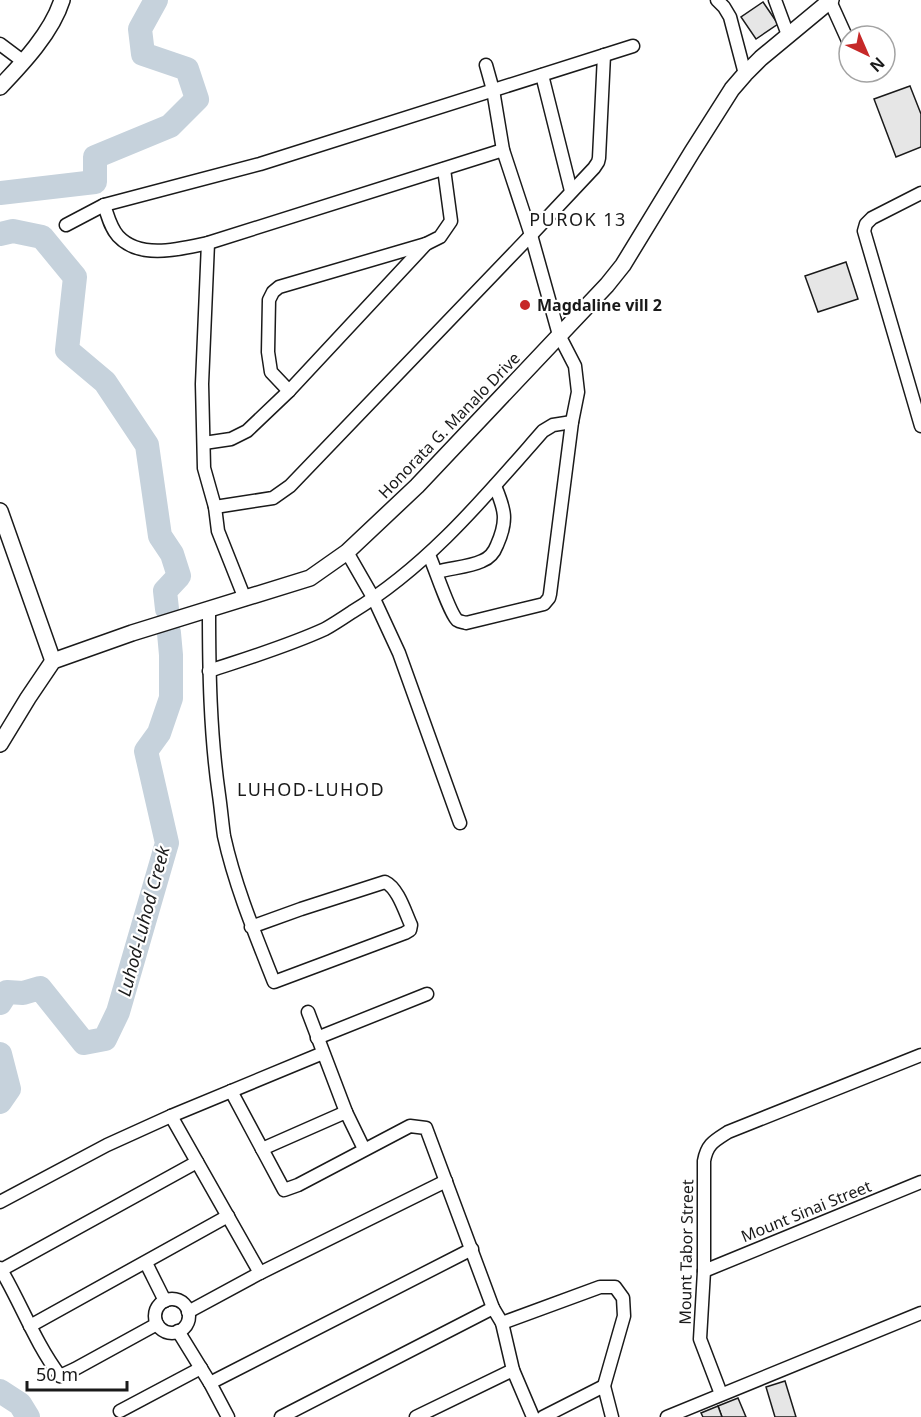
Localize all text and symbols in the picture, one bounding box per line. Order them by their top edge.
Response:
north arrow [837,24,897,84]
text: N [865,52,890,77]
district label: PUROK 13 [529,207,627,231]
place label: Magdaline vill 2 [537,294,662,316]
marker: Magdaline vill 2 [518,298,532,312]
street label: Honorata G. Manalo Drive [373,347,525,503]
district label: LUHOD-LUHOD [237,777,385,801]
water label: Luhod-Luhod Creek [111,842,175,999]
street label: Mount Sinai Street [738,1175,875,1247]
street label: Mount Tabor Street [674,1179,698,1325]
scale bar [27,1354,128,1392]
text: 50 m [36,1362,78,1386]

